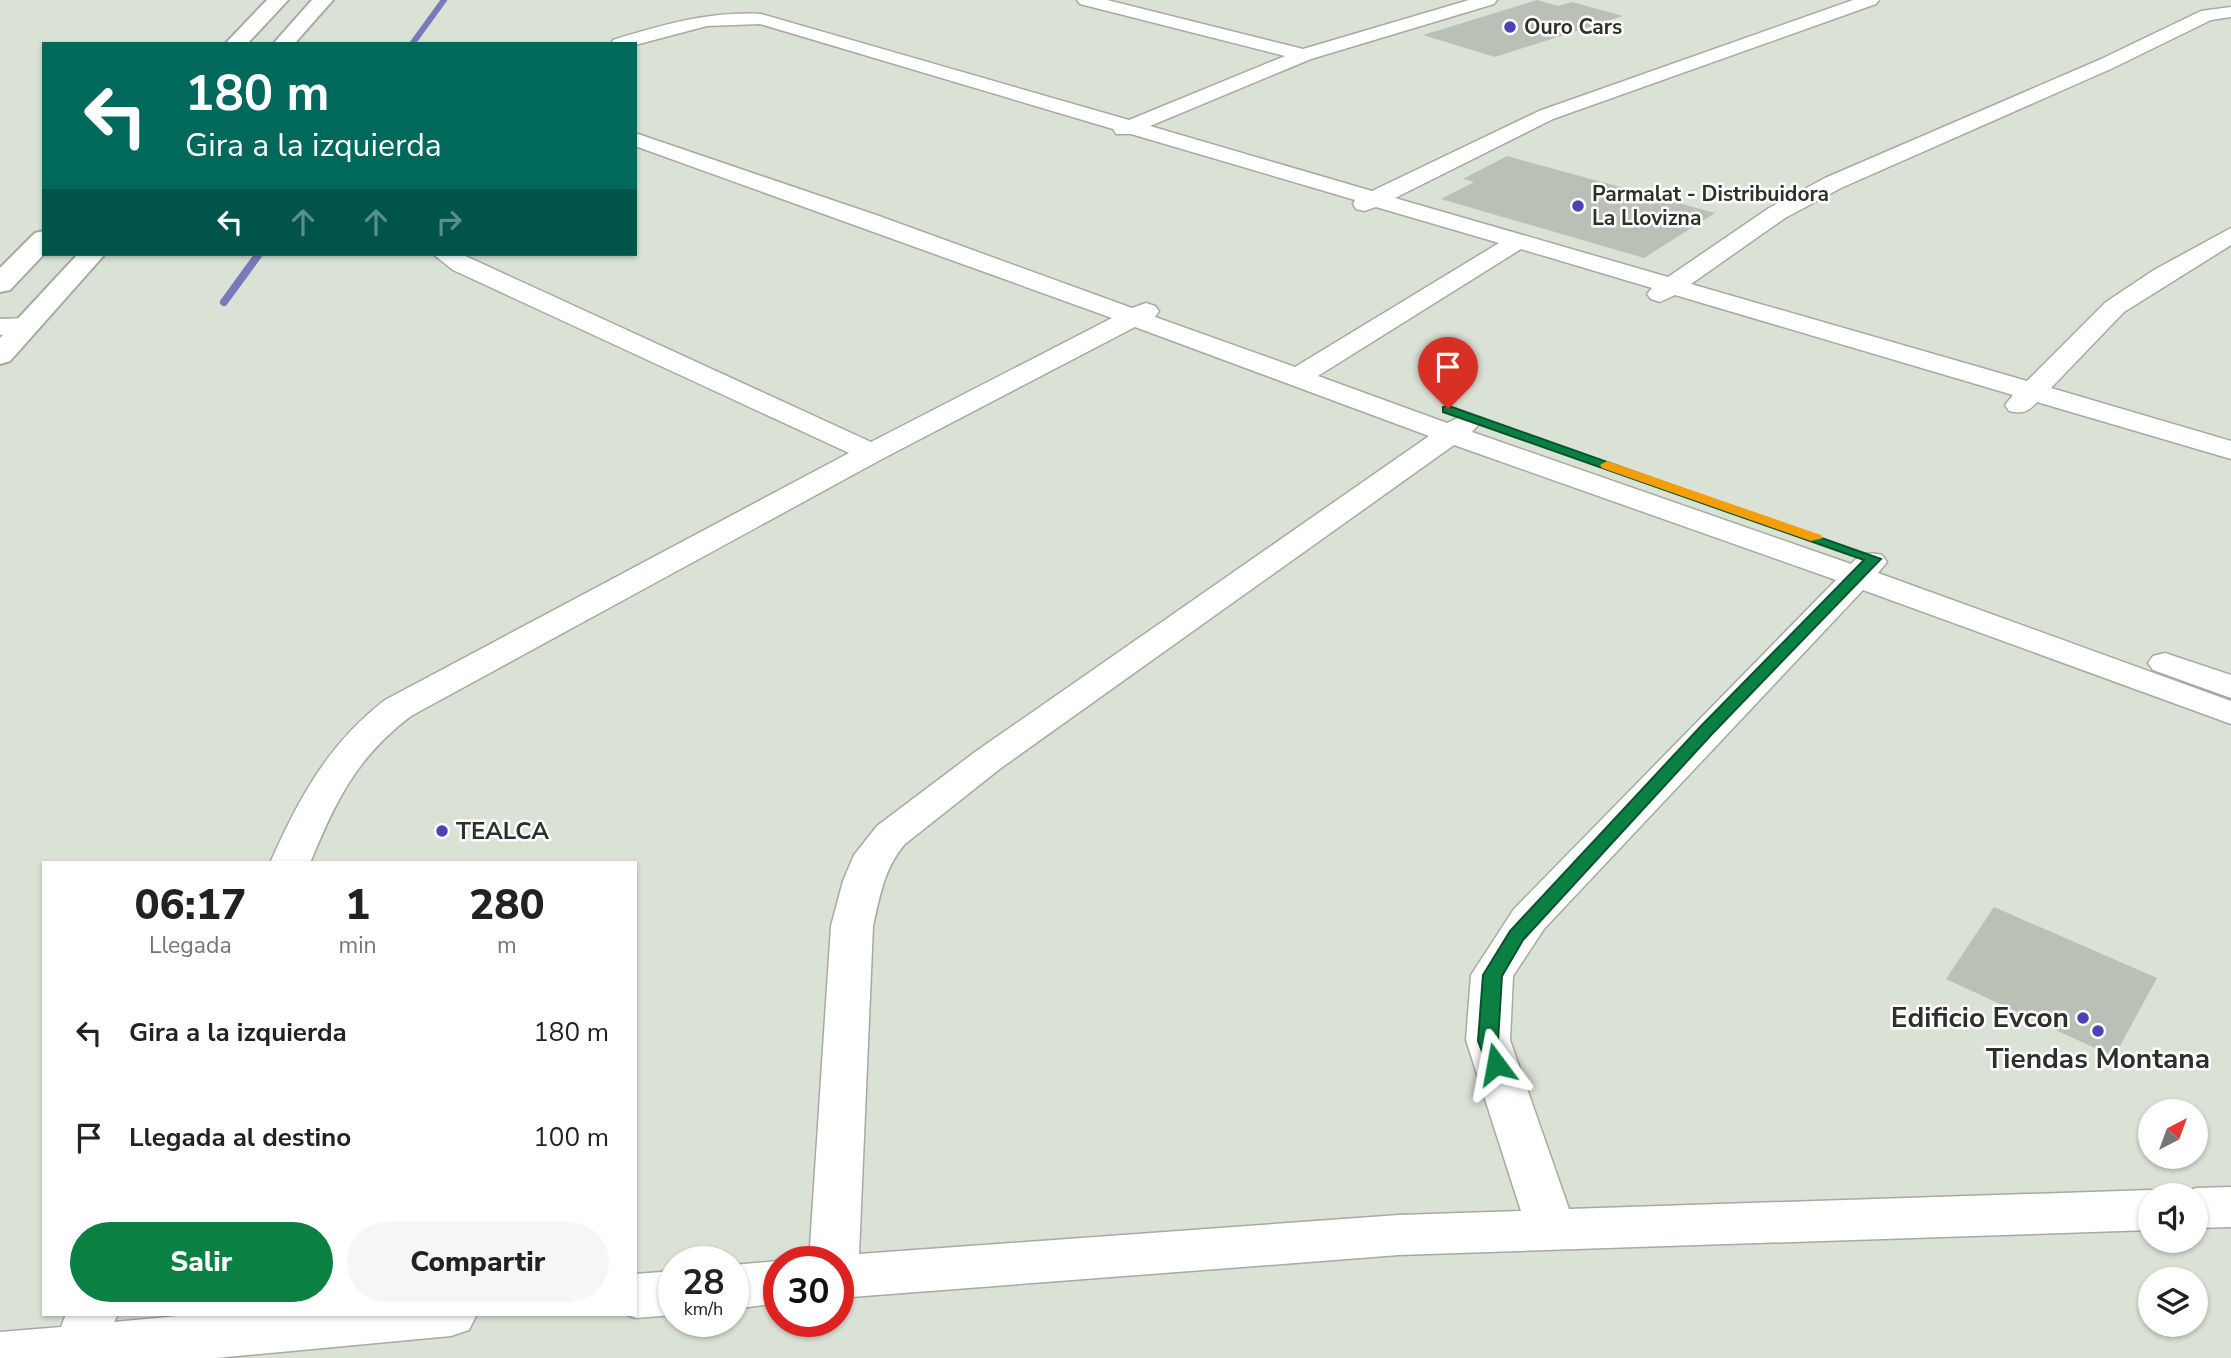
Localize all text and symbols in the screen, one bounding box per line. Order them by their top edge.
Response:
place label: Ouro Cars [1524,13,1622,41]
marker: Ouro Cars [1502,19,1518,35]
text: 180 m [185,60,329,127]
icon: left [70,70,161,161]
text: Gira a la izquierda [185,124,442,167]
place label: Parmalat - Distribuidora La Llovizna [1592,180,1829,232]
marker: Parmalat - Distribuidora La Llovizna [1570,198,1586,214]
icon: left [211,203,249,241]
icon: ahead [284,203,322,241]
icon: ahead [357,203,395,241]
icon: right [430,203,468,241]
pin [1418,337,1478,409]
icon: arrive [1429,348,1467,386]
place label: TEALCA [456,815,549,847]
marker: TEALCA [434,823,450,839]
text: 06:17 [134,877,246,934]
text: 1 [345,877,370,934]
text: 280 [469,877,545,934]
text: Llegada [149,930,232,961]
text: min [339,930,377,961]
text: m [497,930,517,961]
place label: Edificio Evcon [1891,999,2069,1037]
marker: Edificio Evcon [2075,1010,2091,1026]
icon: left [70,1014,108,1052]
text: Gira a la izquierda [129,1015,347,1050]
text: 180 m [533,1015,609,1050]
marker: Tiendas Montana [2090,1023,2106,1039]
position arrow [1459,1027,1533,1101]
place label: Tiendas Montana [1986,1040,2210,1078]
north arrow [2138,1099,2208,1169]
map controls [2138,1099,2208,1337]
icon: arrive [70,1119,108,1157]
text: Llegada al destino [129,1120,351,1155]
text: 100 m [533,1120,609,1155]
button: sound [2138,1183,2208,1253]
button: Salir [70,1222,333,1302]
button: Compartir [347,1222,609,1302]
speed limit sign: 30 [763,1246,854,1337]
text: 28 [682,1259,725,1306]
button: layers [2138,1267,2208,1337]
text: km/h [684,1297,723,1321]

